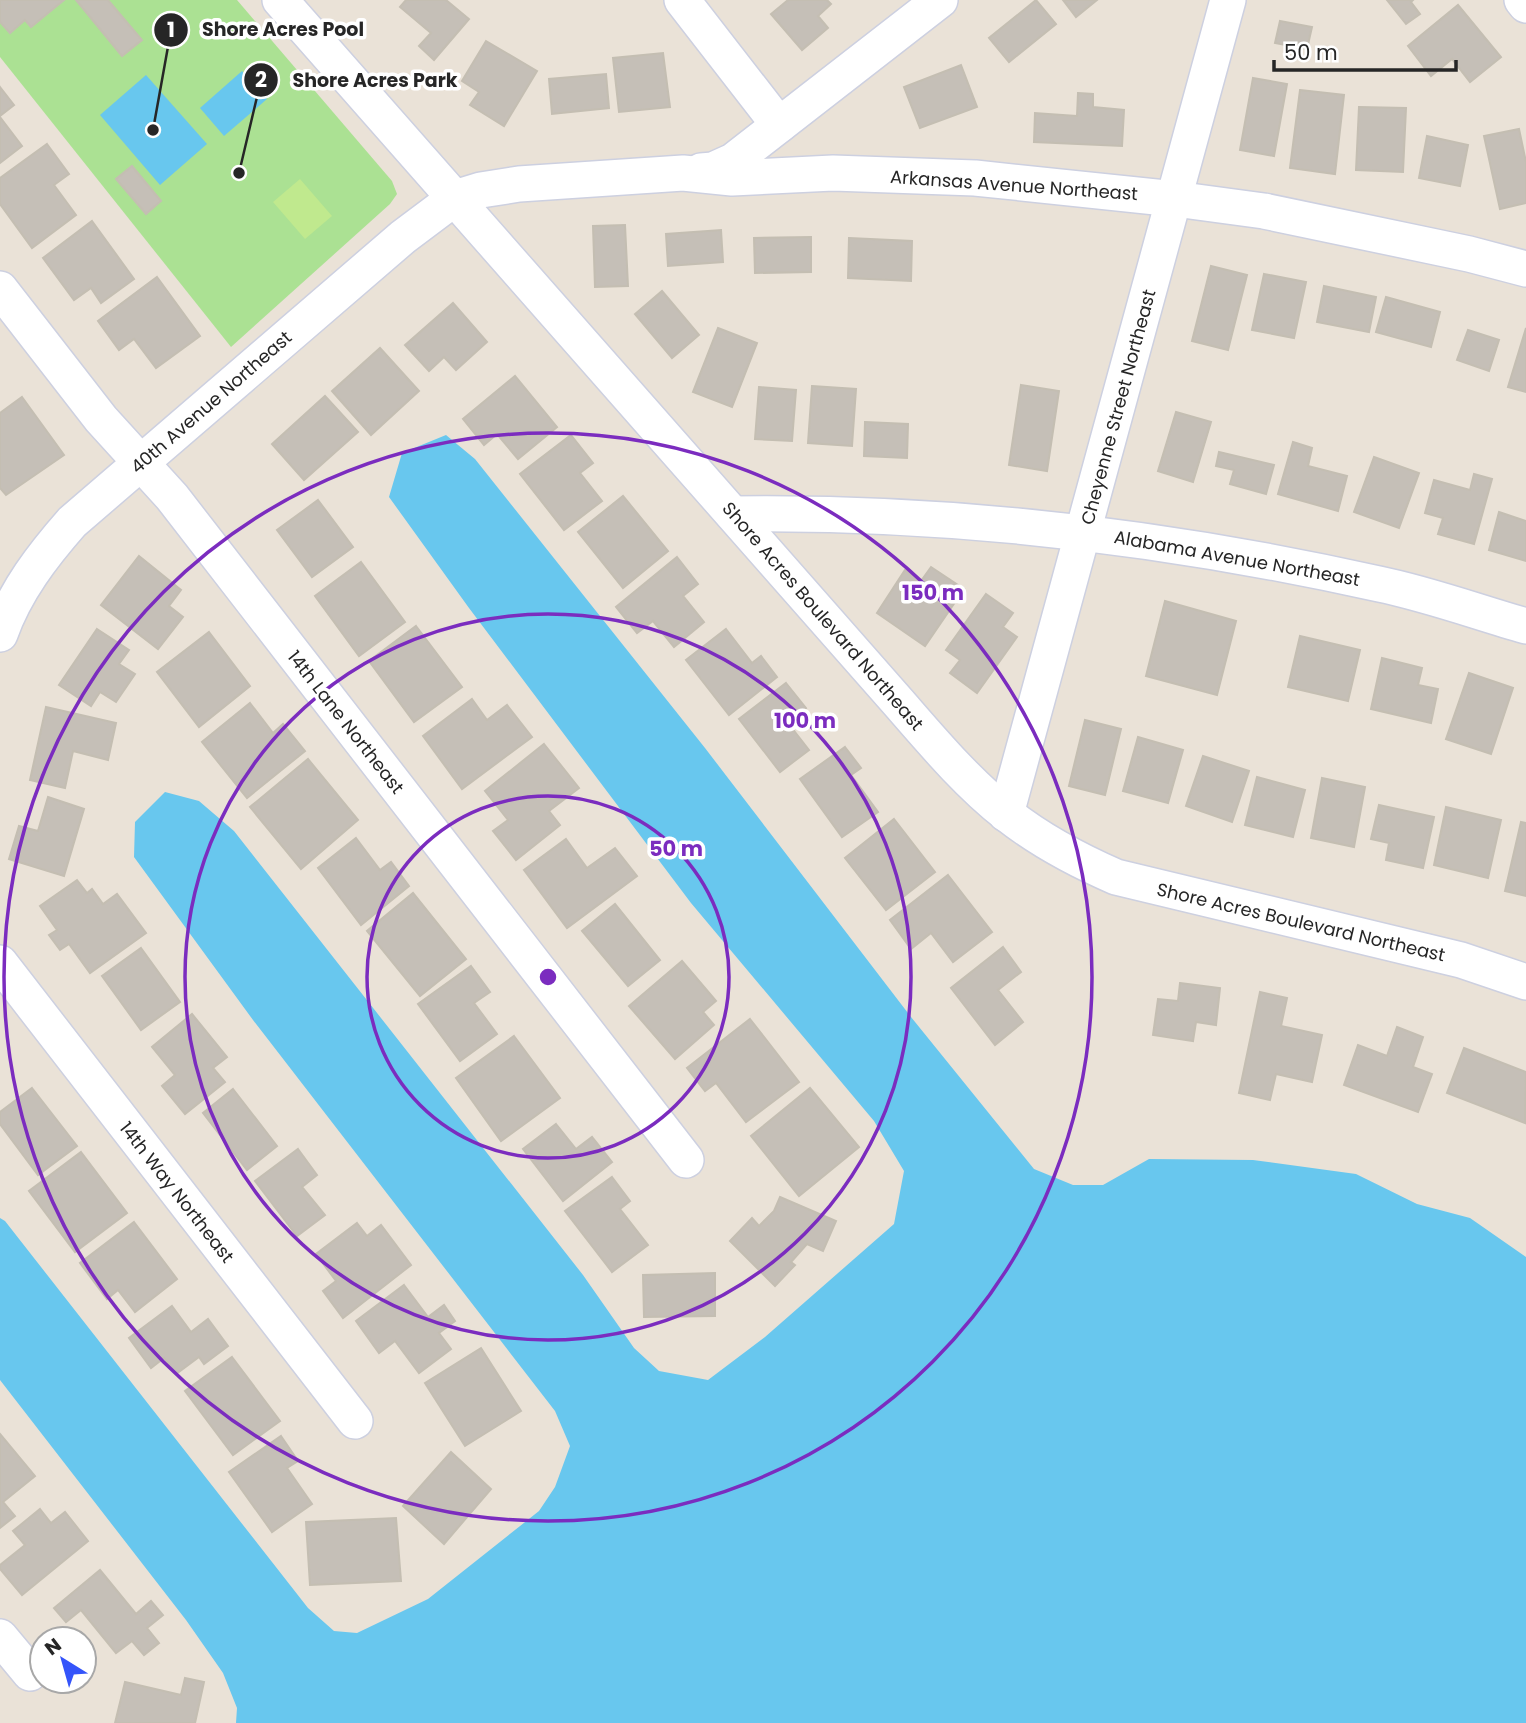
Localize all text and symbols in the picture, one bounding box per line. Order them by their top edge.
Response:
callout: Shore Acres Pool [153,10,379,50]
text: 1 [167,15,175,44]
text: Shore Acres Pool [202,16,364,43]
scale bar [1274,28,1456,72]
text: 50 m [1284,38,1338,67]
callout: Shore Acres Park [244,60,472,100]
text: 2 [255,65,267,94]
text: Shore Acres Park [292,67,458,94]
street label: Arkansas Avenue Northeast [889,164,1139,206]
street label: Cheyenne Street Northeast [1075,287,1161,527]
street label: 40th Avenue Northeast [125,325,297,479]
street label: Shore Acres Boulevard Northeast [717,496,929,736]
street label: Alabama Avenue Northeast [1112,524,1362,592]
text: 150 m [902,578,964,607]
street label: 14th Lane Northeast [282,645,410,799]
text: 100 m [774,706,836,735]
text: 50 m [649,834,703,863]
street label: Shore Acres Boulevard Northeast [1154,877,1448,967]
centre of rings [536,965,560,989]
street label: 14th Way Northeast [114,1116,240,1268]
north arrow [28,1625,98,1695]
text: N [39,1632,67,1662]

